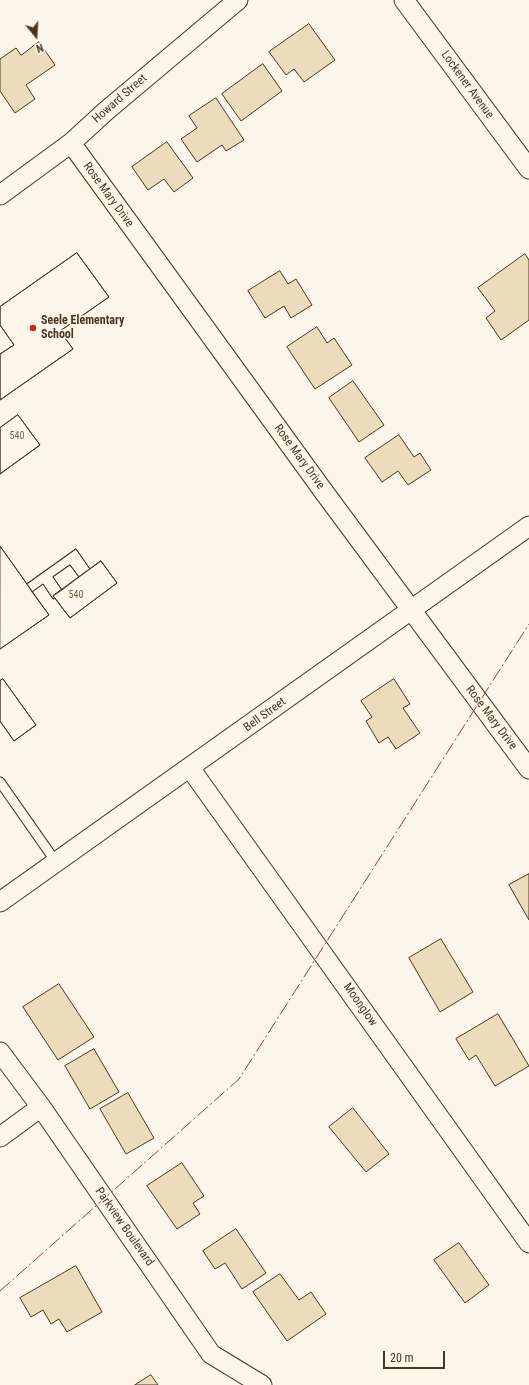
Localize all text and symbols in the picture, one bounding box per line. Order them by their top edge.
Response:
north arrow [16,16,56,56]
text: N [35,41,45,55]
street label: Lockener Avenue [437,48,497,122]
street label: Howard Street [90,71,150,127]
street label: Rose Mary Drive [80,160,136,230]
place label: Seele Elementary School [41,314,124,342]
marker: Seele Elementary School [28,323,38,333]
street label: Rose Mary Drive [271,422,327,492]
house number: 540 [10,430,24,442]
house number: 540 [69,589,83,601]
street label: Rose Mary Drive [462,683,520,753]
street label: Bell Street [241,695,289,735]
street label: Moonglow [340,981,380,1029]
street label: Parkview Boulevard [92,1185,156,1269]
scale bar [385,1343,447,1369]
text: 20 m [390,1351,414,1365]

